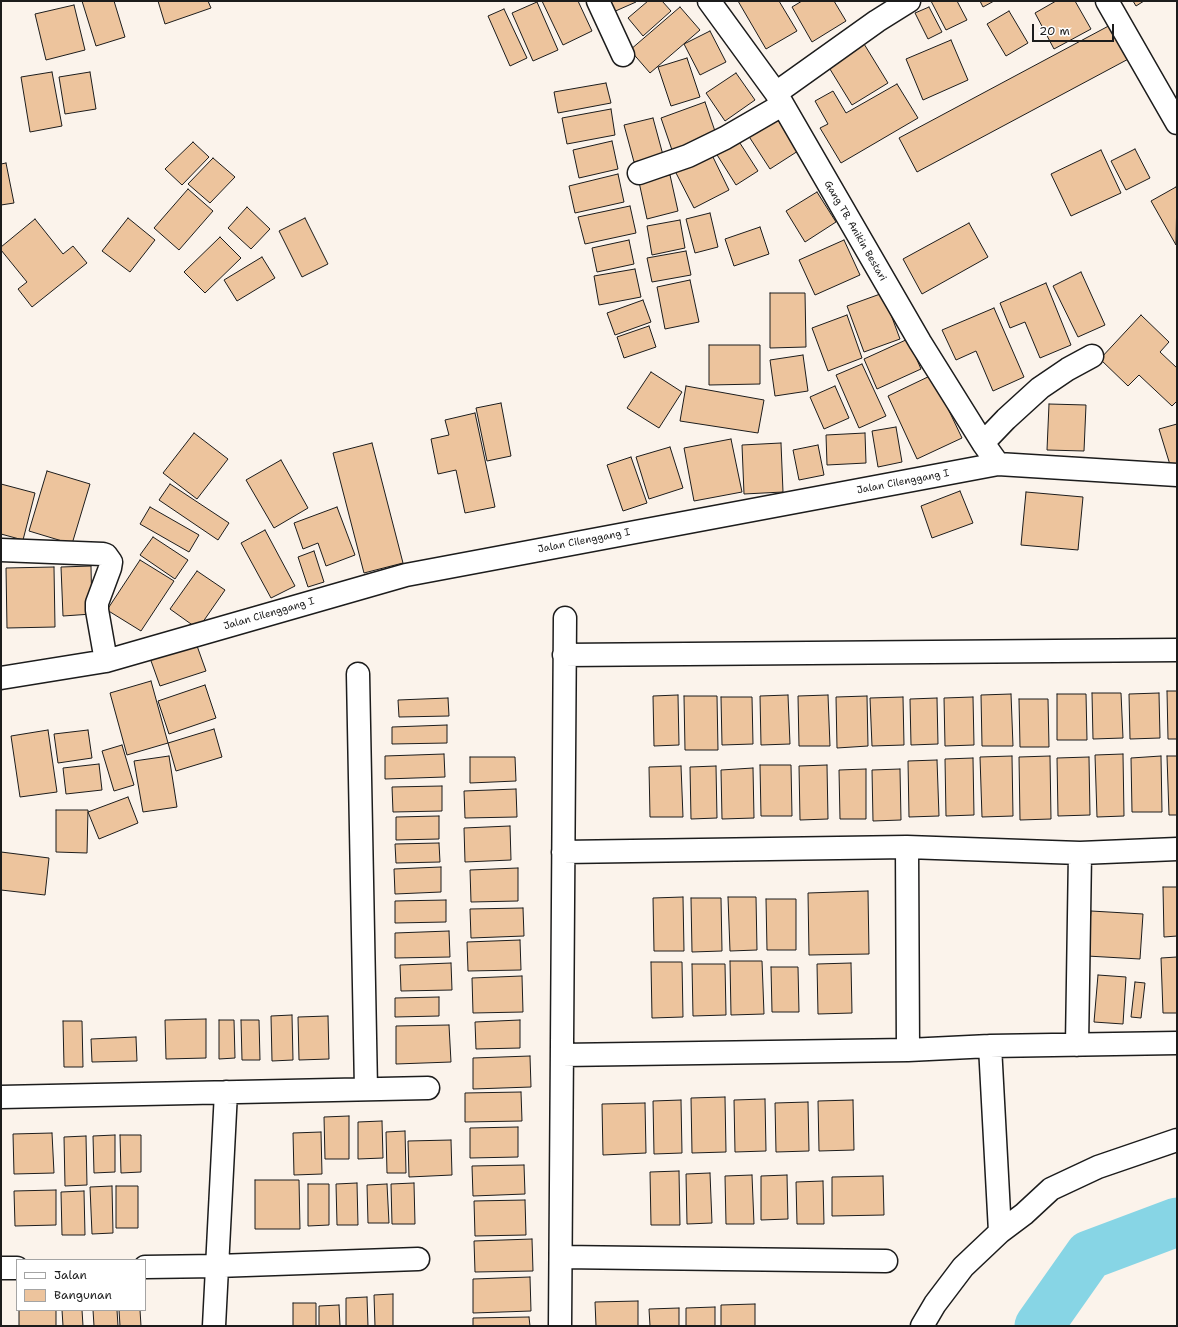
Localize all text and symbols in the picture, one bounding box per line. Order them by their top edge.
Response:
scale bar [1034,16,1116,42]
text: 20 m [1039,23,1070,39]
street label: Gang TB. Anikin Bestari [821,179,889,283]
street label: Jalan Cilenggang I [856,467,950,497]
street label: Jalan Cilenggang I [537,526,631,556]
street label: Jalan Cilenggang I [222,595,316,633]
legend [16,1259,146,1311]
text: Jalan [54,1267,87,1283]
text: Bangunan [54,1287,112,1303]

